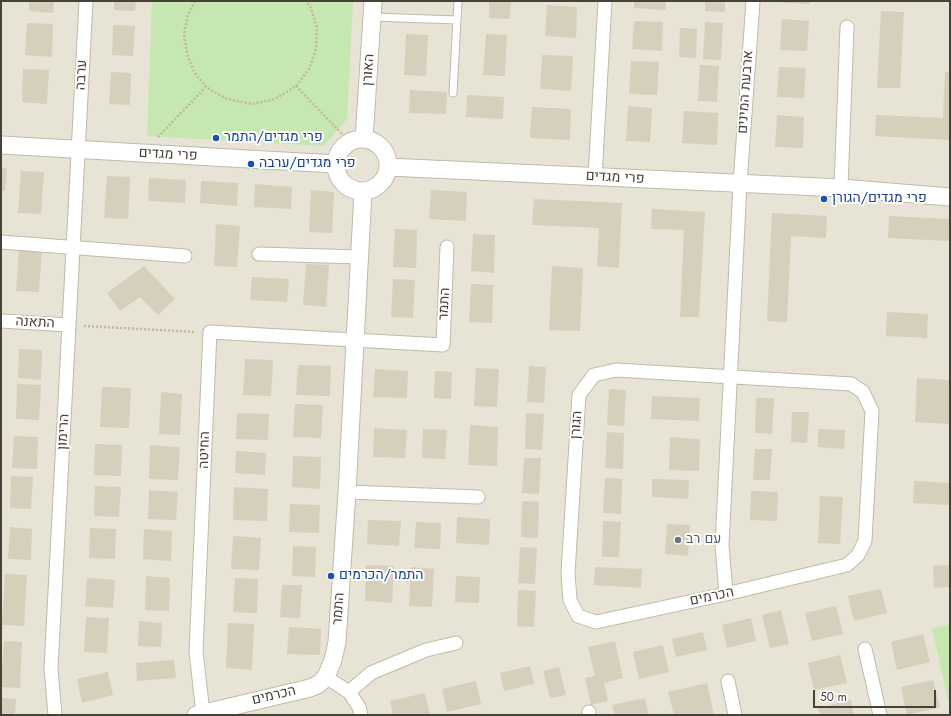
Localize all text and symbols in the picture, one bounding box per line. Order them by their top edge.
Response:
street label: ארבעת המינים [735,50,757,134]
street label: האורן [359,53,379,87]
street label: ערבה [73,59,91,91]
place label: פרי מגדים/התמר [224,130,323,146]
marker: פרי מגדים/התמר [211,133,221,143]
street label: פרי מגדים [138,145,198,165]
place label: פרי מגדים/ערבה [259,156,356,172]
marker: פרי מגדים/ערבה [246,159,256,169]
street label: פרי מגדים [585,168,645,188]
place label: פרי מגדים/הגורן [832,191,927,207]
marker: פרי מגדים/הגורן [819,194,829,204]
street label: התמר [436,287,454,321]
street label: התאנה [15,314,55,332]
street label: הגורן [568,410,586,440]
street label: הרימון [55,413,73,451]
street label: החיטה [196,431,214,469]
place label: עם רב [686,532,721,548]
marker: עם רב [673,535,683,545]
place label: התמר/הכרמים [339,568,424,584]
marker: התמר/הכרמים [326,571,336,581]
street label: הכרמים [688,584,736,610]
street label: התמר [329,592,349,626]
scale bar [815,682,938,708]
street label: הכרמים [250,683,298,709]
text: 50 m [820,688,847,706]

